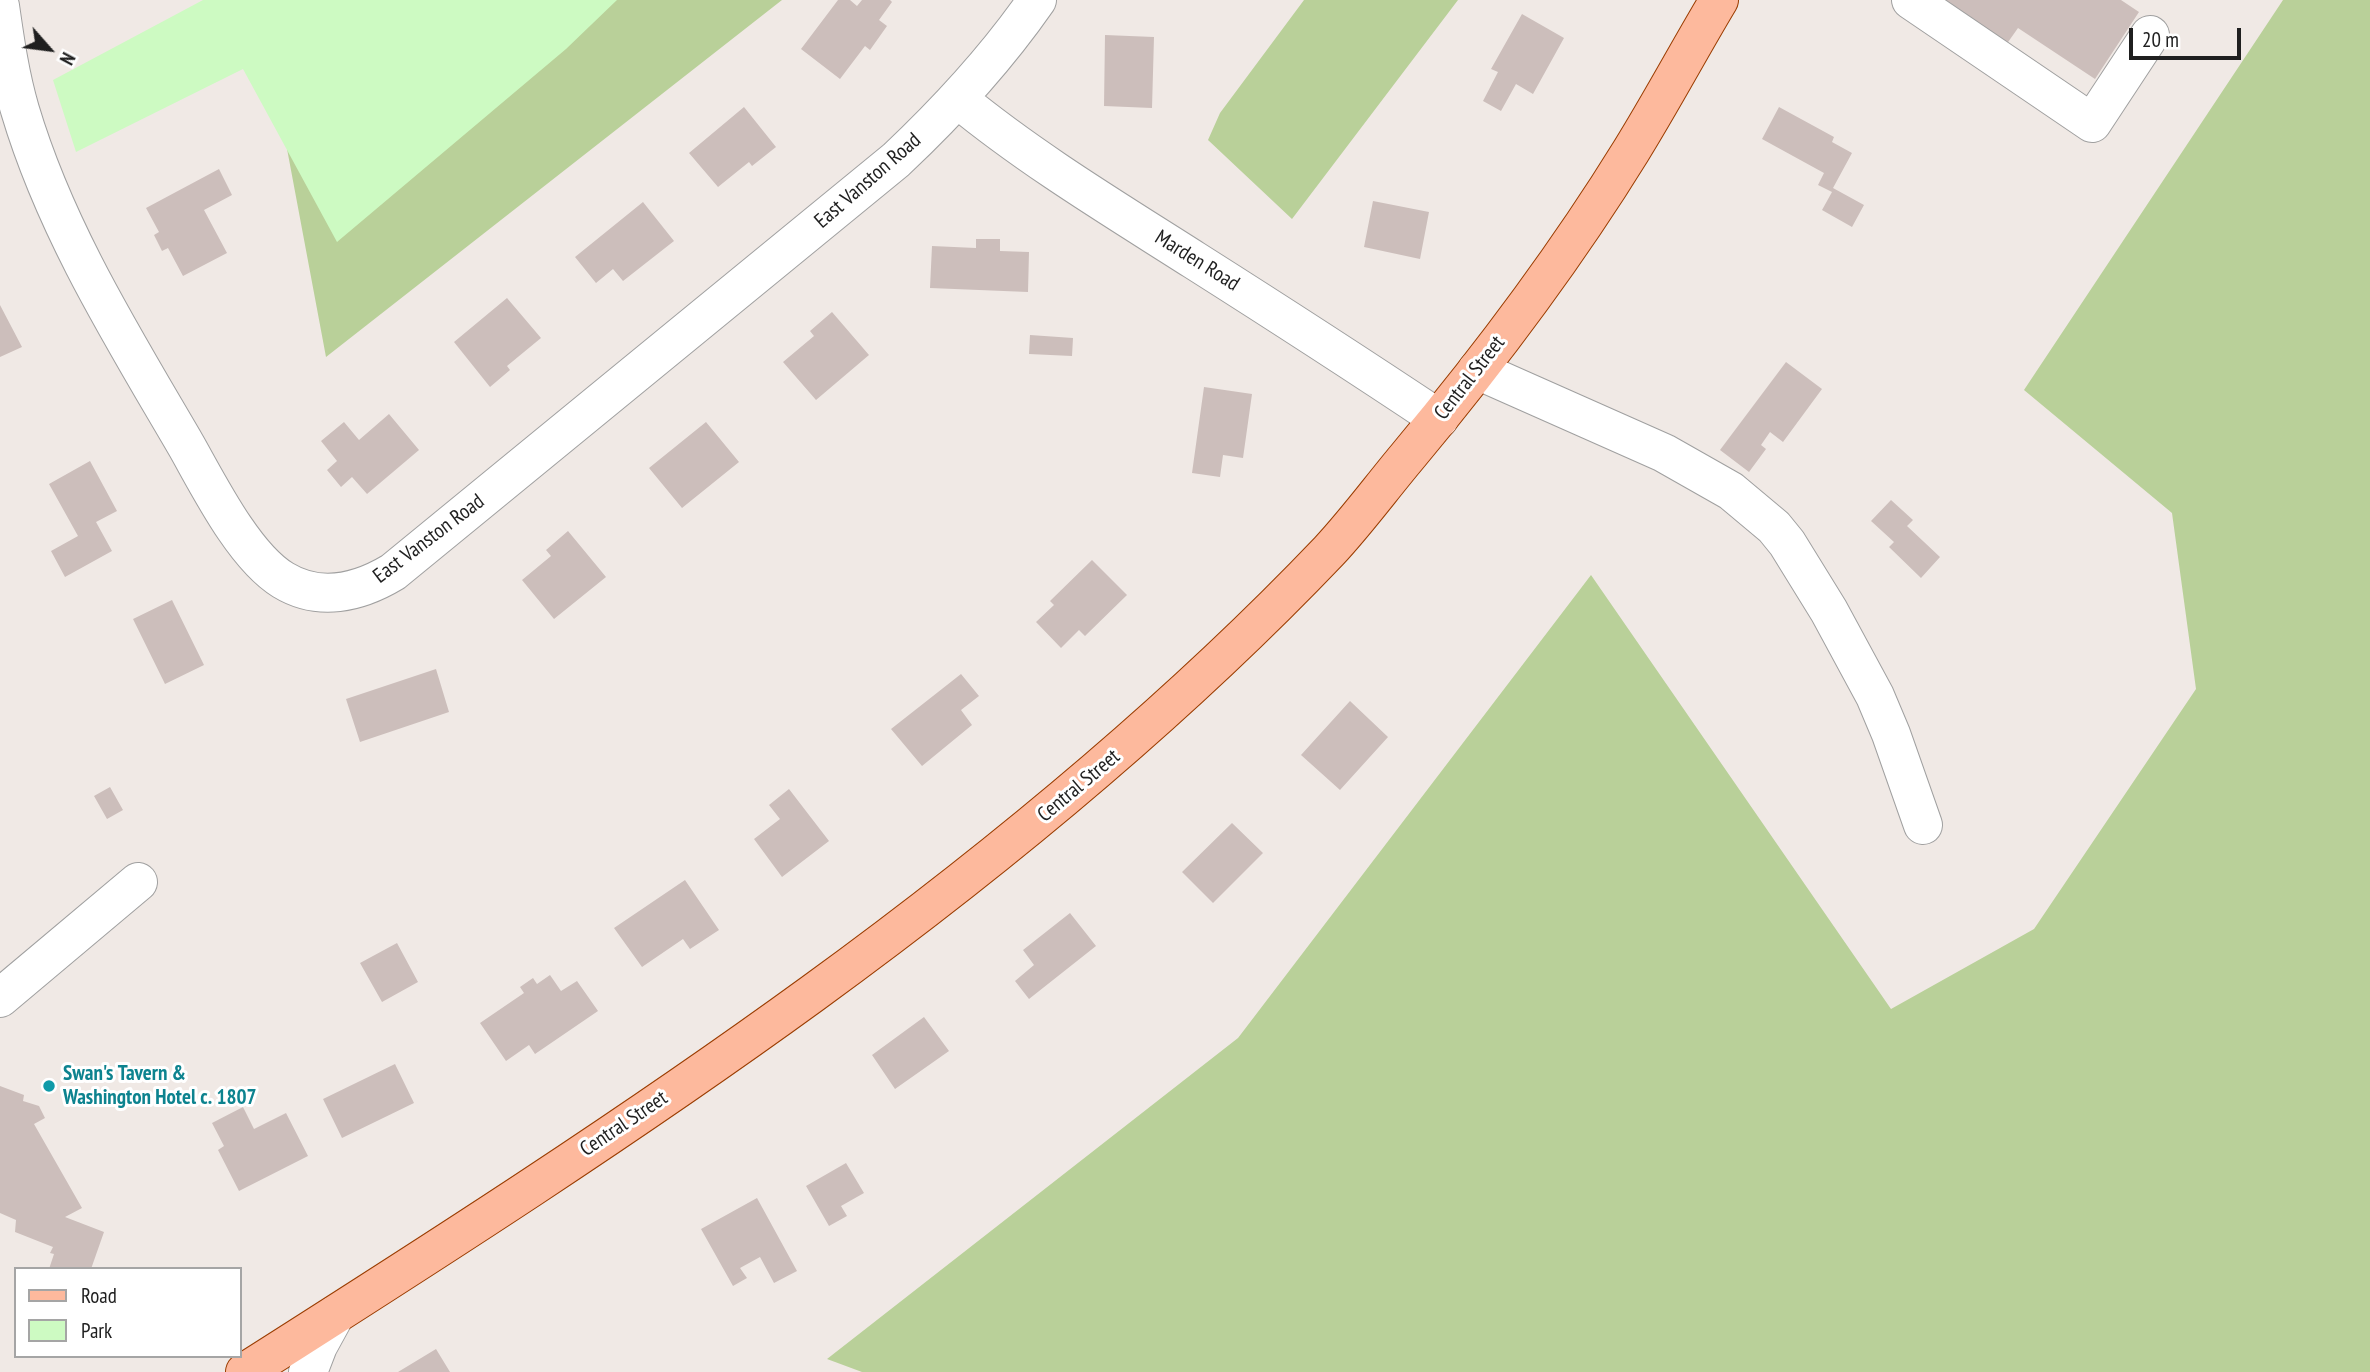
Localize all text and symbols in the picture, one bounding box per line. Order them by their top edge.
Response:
north arrow [14,14,84,84]
scale bar [2132,14,2244,58]
text: 20 m [2142,26,2179,53]
text: N [55,49,81,69]
street label: East Vanston Road [810,128,926,234]
street label: Marden Road [1150,225,1244,297]
street label: Central Street [1429,331,1511,425]
street label: East Vanston Road [369,489,489,589]
street label: Central Street [1033,744,1125,828]
place label: Swan's Tavern & Washington Hotel c. 1807 [63,1061,257,1111]
marker: Swan's Tavern & Washington Hotel c. 1807 [41,1078,57,1094]
street label: Central Street [576,1086,672,1162]
legend [14,1267,242,1358]
text: Road [81,1282,117,1309]
text: Park [81,1317,112,1344]

